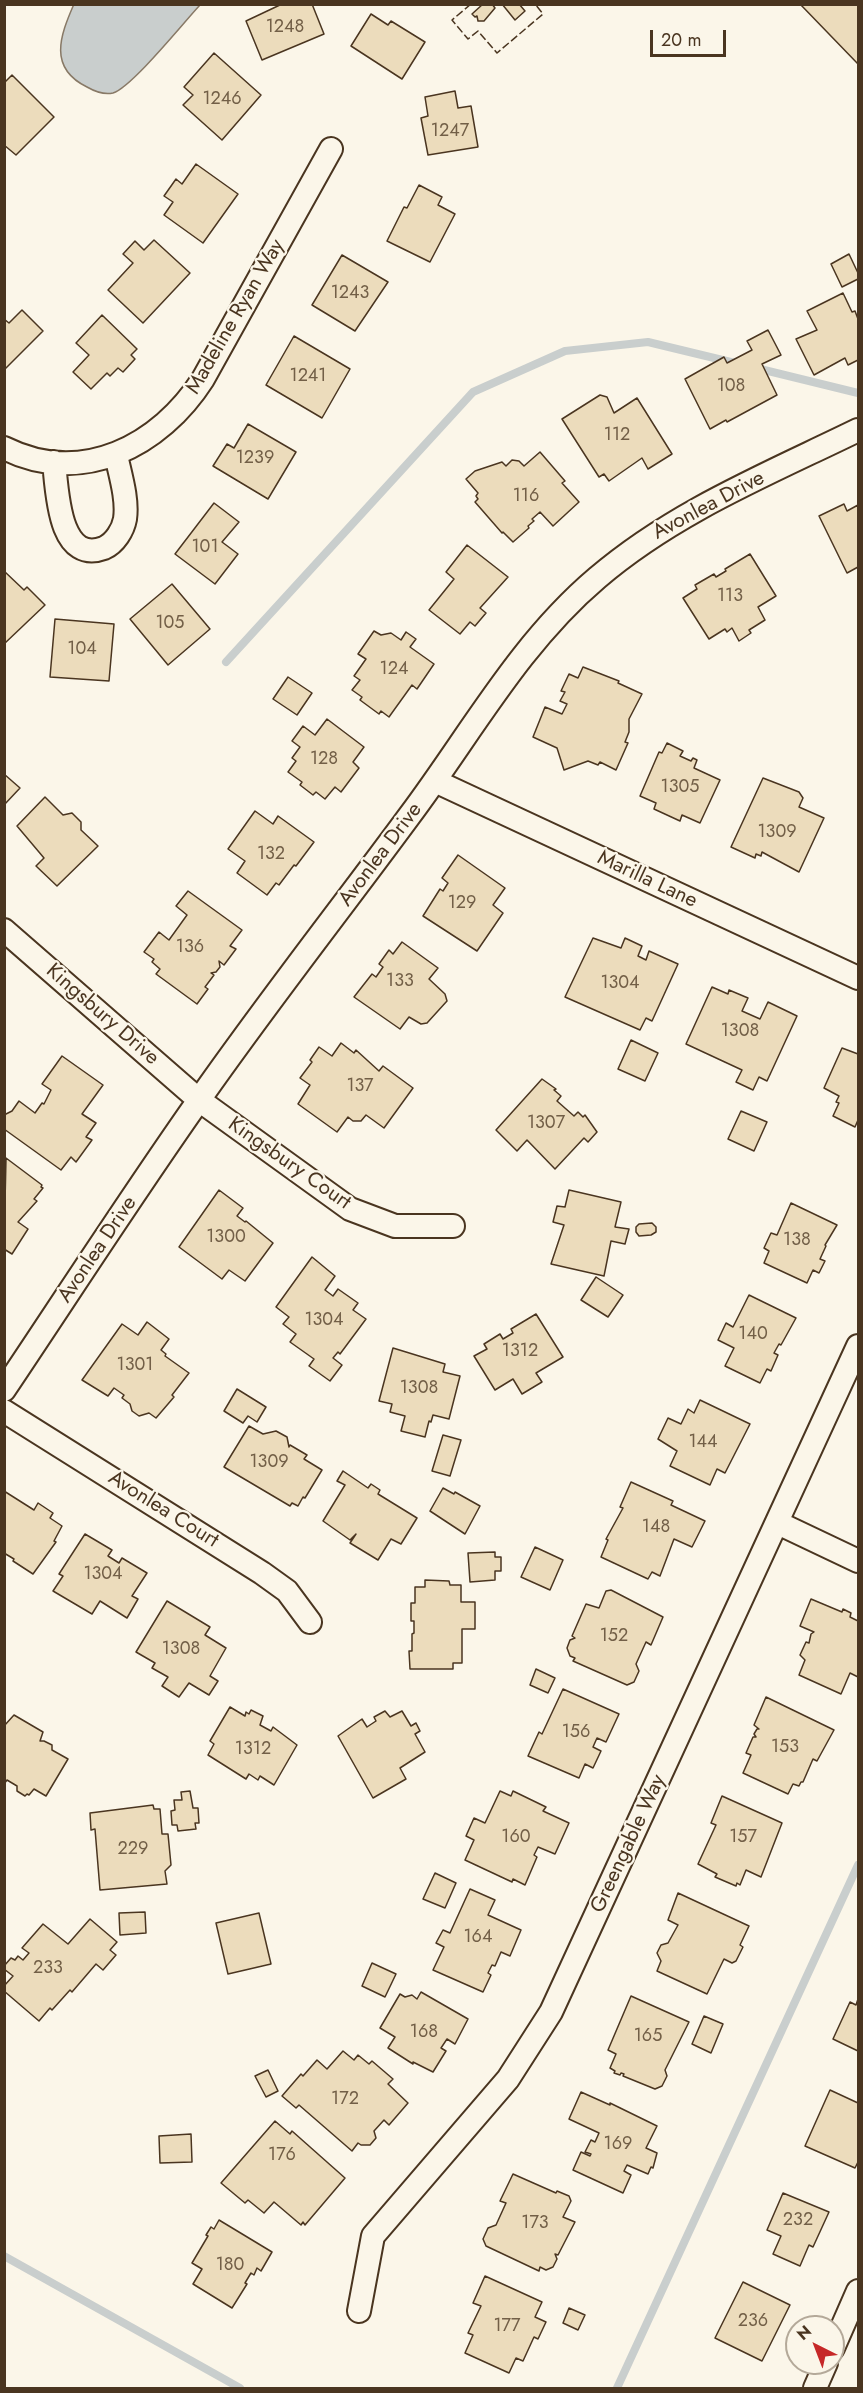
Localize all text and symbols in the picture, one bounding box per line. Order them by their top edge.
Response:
house number: 1248 [266,17,304,39]
scale bar [653,18,730,56]
text: 20 m [661,27,701,53]
house number: 1246 [202,89,242,111]
house number: 1247 [431,121,469,143]
street label: Madeline Ryan Way [181,235,291,399]
house number: 1243 [331,283,369,305]
house number: 1241 [290,366,326,388]
house number: 108 [717,376,745,398]
house number: 112 [604,425,630,447]
house number: 1239 [236,448,274,470]
street label: Avonlea Drive [649,466,769,546]
house number: 116 [513,486,539,508]
house number: 101 [192,537,218,559]
house number: 113 [717,586,743,608]
house number: 105 [155,613,185,635]
house number: 104 [67,639,97,661]
house number: 124 [380,659,408,681]
house number: 128 [310,749,338,771]
house number: 1305 [661,777,699,799]
street label: Avonlea Drive [334,798,428,912]
house number: 1309 [757,822,797,844]
house number: 132 [257,844,285,866]
street label: Marilla Lane [593,846,701,914]
house number: 129 [448,893,476,915]
house number: 136 [176,937,204,959]
street label: Kingsbury Drive [40,959,164,1071]
house number: 133 [386,971,414,993]
house number: 1304 [600,973,640,995]
house number: 1308 [721,1021,759,1043]
house number: 137 [346,1076,374,1098]
street label: Kingsbury Court [223,1112,355,1216]
house number: 1307 [527,1113,565,1135]
street label: Avonlea Drive [53,1192,143,1308]
house number: 1300 [206,1227,246,1249]
house number: 138 [783,1230,811,1252]
house number: 1304 [304,1310,344,1332]
house number: 140 [738,1324,768,1346]
house number: 1312 [502,1341,538,1363]
house number: 1301 [117,1355,153,1377]
house number: 1308 [400,1378,438,1400]
house number: 144 [688,1432,718,1454]
house number: 1309 [249,1452,289,1474]
street label: Avonlea Court [103,1466,223,1554]
house number: 148 [642,1517,670,1539]
house number: 1304 [83,1564,123,1586]
house number: 152 [600,1626,628,1648]
house number: 1308 [162,1639,200,1661]
house number: 156 [562,1722,590,1744]
house number: 153 [771,1737,799,1759]
house number: 1312 [235,1739,271,1761]
street label: Greengable Way [586,1771,672,1917]
house number: 160 [501,1827,531,1849]
house number: 157 [729,1827,757,1849]
house number: 229 [118,1839,148,1861]
house number: 164 [464,1927,492,1949]
house number: 233 [33,1958,63,1980]
house number: 168 [410,2022,438,2044]
house number: 165 [634,2026,662,2048]
house number: 172 [331,2089,359,2111]
house number: 169 [604,2134,632,2156]
house number: 176 [268,2145,296,2167]
house number: 232 [783,2210,813,2232]
house number: 173 [521,2213,549,2235]
house number: 180 [216,2255,244,2277]
house number: 236 [738,2311,768,2333]
north arrow [785,2315,845,2375]
house number: 177 [494,2316,520,2338]
text: N [792,2320,816,2346]

